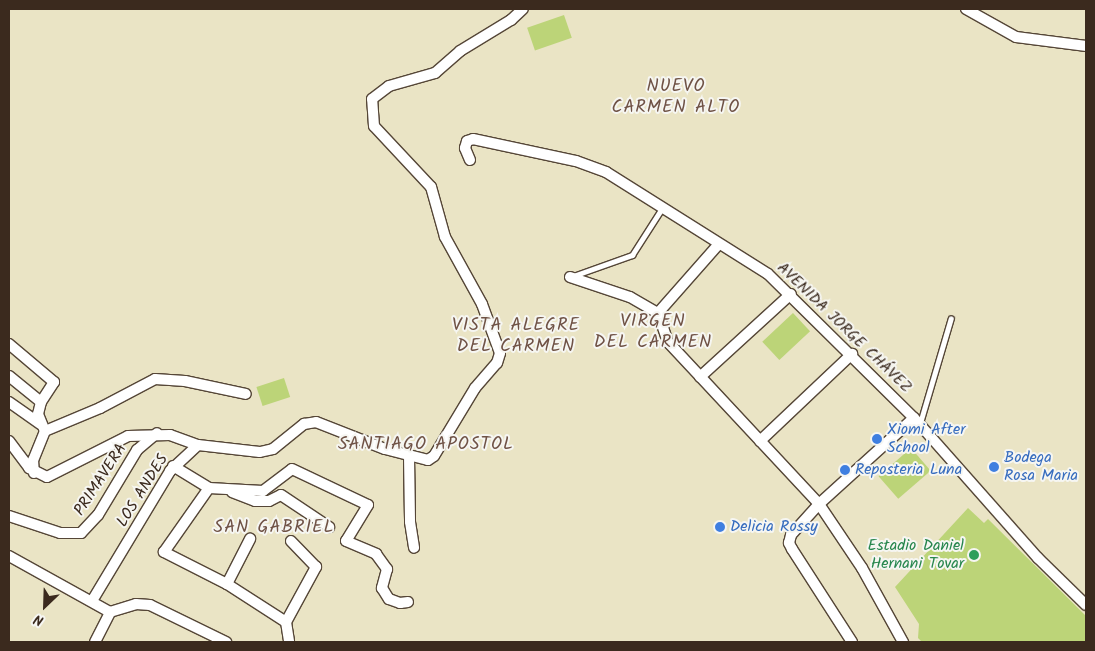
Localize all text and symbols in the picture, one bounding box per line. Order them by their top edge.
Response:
district label: NUEVO CARMEN ALTO [610,77,742,120]
street label: AVENIDA JORGE CHÁVEZ [773,259,915,397]
district label: VIRGEN DEL CARMEN [593,312,713,354]
district label: VISTA ALEGRE DEL CARMEN [451,316,581,358]
place label: Xiomi After School [887,420,965,458]
marker: Xiomi After School [871,433,883,445]
district label: SANTIAGO APOSTOL [336,434,516,456]
street label: PRIMAVERA [71,440,131,520]
place label: Bodega Rosa Maria [1004,448,1078,486]
street label: LOS ANDES [113,451,173,531]
place label: Reposteria Luna [855,460,962,480]
marker: Bodega Rosa Maria [988,461,1000,473]
marker: Reposteria Luna [839,464,851,476]
district label: SAN GABRIEL [212,517,336,539]
place label: Delicia Rossy [730,517,818,537]
marker: Delicia Rossy [714,521,726,533]
place label: Estadio Daniel Hernani Tovar [867,536,964,574]
marker: Estadio Daniel Hernani Tovar [968,549,980,561]
north arrow [20,581,70,631]
text: N [30,608,47,632]

